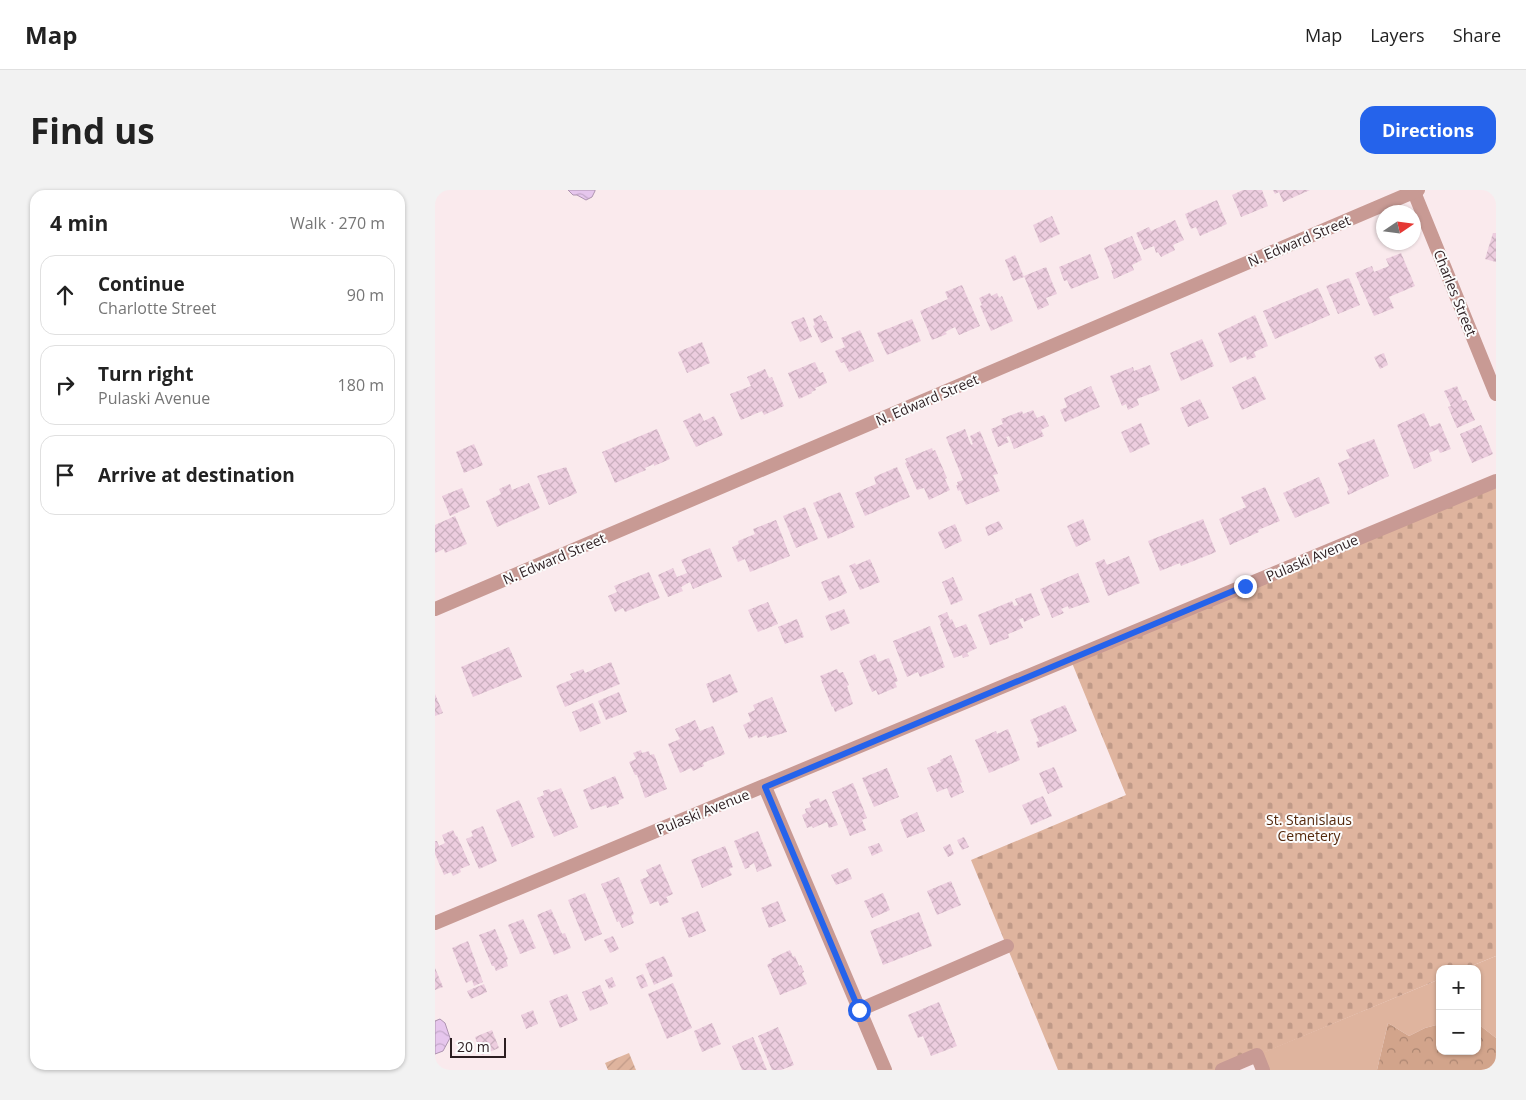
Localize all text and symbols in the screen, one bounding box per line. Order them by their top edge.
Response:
text: Map [25,18,77,51]
text: Map [1305,23,1342,47]
text: Layers [1370,23,1425,47]
text: Share [1453,23,1501,47]
button: Directions [1360,106,1496,154]
text: Find us [30,107,155,154]
north arrow [1376,205,1421,250]
text: 4 min [50,209,108,237]
street label: N. Edward Street [1245,210,1353,271]
text: Walk · 270 m [290,212,385,234]
street label: Charles Street [1429,247,1481,339]
text: Continue [98,271,185,297]
icon: ahead [51,281,79,309]
text: 90 m [347,284,384,306]
text: Charlotte Street [98,297,216,319]
text: Turn right [98,361,193,387]
street label: N. Edward Street [873,369,981,430]
icon: right [51,371,79,399]
text: 180 m [338,374,384,396]
text: Pulaski Avenue [98,387,210,409]
icon: arrive [51,461,79,489]
text: Arrive at destination [98,462,295,488]
street label: N. Edward Street [500,528,608,589]
street label: Pulaski Avenue [1263,530,1361,585]
route end [1234,575,1257,598]
street label: Pulaski Avenue [654,784,752,839]
park label: St. Stanislaus Cemetery [1266,810,1352,845]
map controls [1436,965,1481,1055]
button: + [1436,965,1481,1010]
route start [848,999,871,1022]
button: − [1436,1010,1481,1055]
scale bar [450,1035,506,1058]
text: 20 m [457,1037,490,1056]

